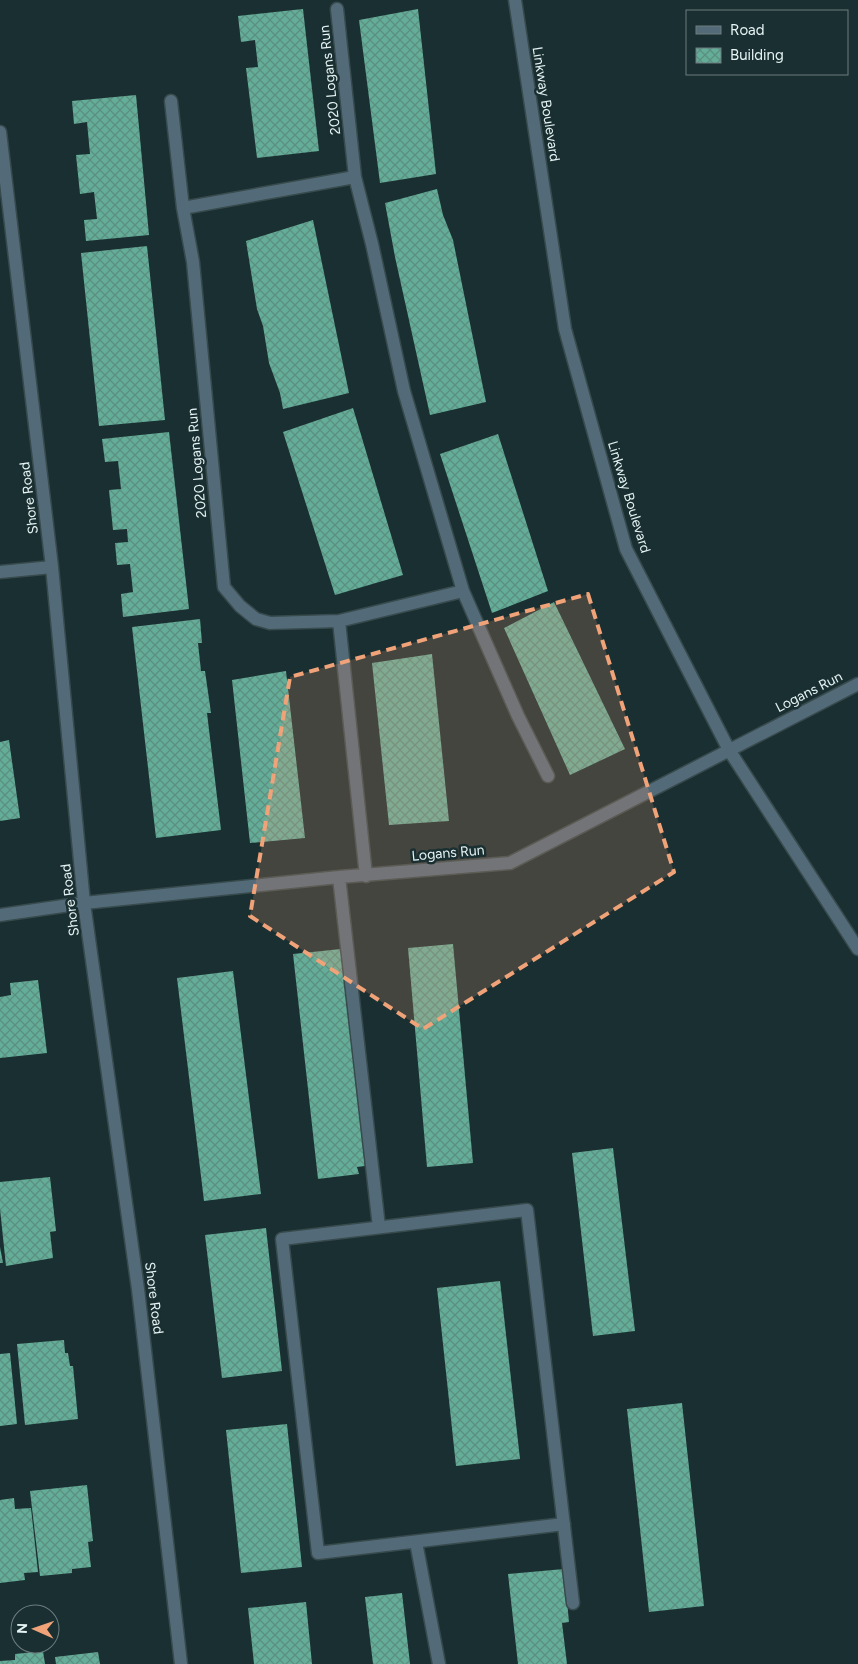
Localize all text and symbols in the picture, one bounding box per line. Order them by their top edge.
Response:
legend [686,10,848,75]
text: Road [730,21,765,39]
street label: 2020 Logans Run [316,24,344,136]
street label: Linkway Boulevard [529,45,563,163]
text: Building [730,46,784,64]
street label: 2020 Logans Run [184,407,210,519]
street label: Linkway Boulevard [604,439,654,555]
street label: Shore Road [16,461,42,535]
street label: Logans Run [773,668,846,716]
street label: Logans Run [411,841,485,865]
street label: Shore Road [57,863,83,937]
street label: Shore Road [141,1261,167,1335]
north arrow [10,1604,60,1654]
text: N [14,1623,31,1634]

